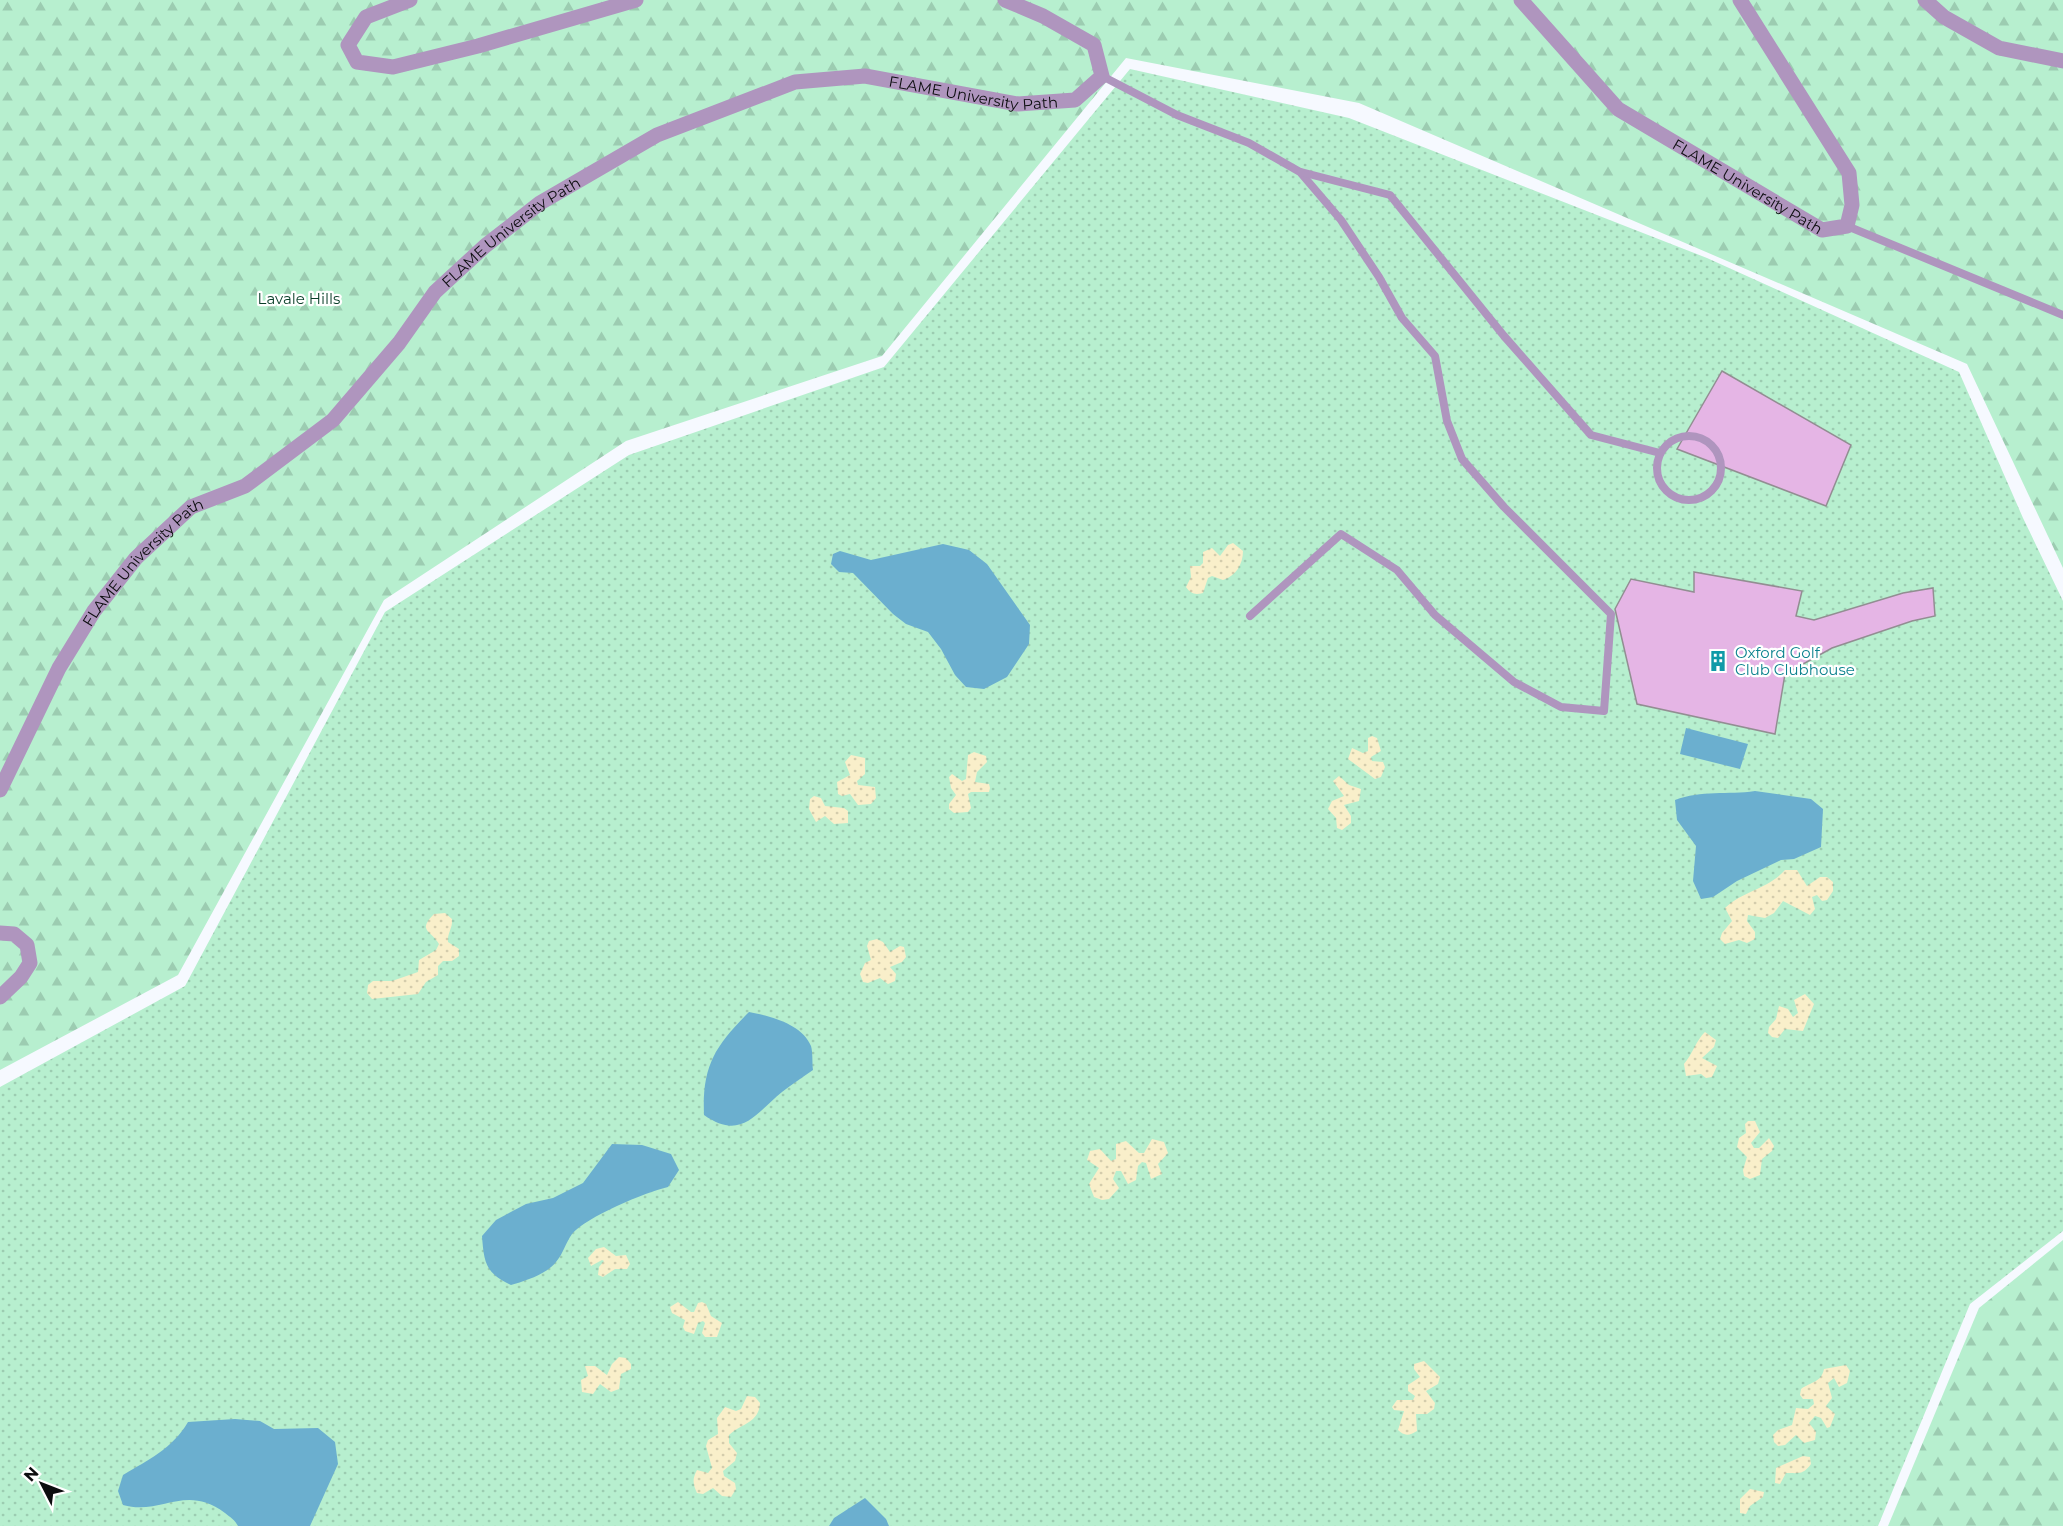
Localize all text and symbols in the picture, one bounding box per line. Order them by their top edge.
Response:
street label: FLAME University Path [887,71,1059,114]
street label: FLAME University Path [1670,134,1826,238]
street label: FLAME University Path [437,172,584,291]
park label: Lavale Hills [258,289,340,308]
street label: FLAME University Path [78,494,206,630]
place label: Oxford Golf Club Clubhouse [1735,643,1855,679]
building icon: Oxford Golf Club Clubhouse [1706,649,1730,673]
north arrow [12,1454,72,1514]
text: N [20,1463,43,1485]

